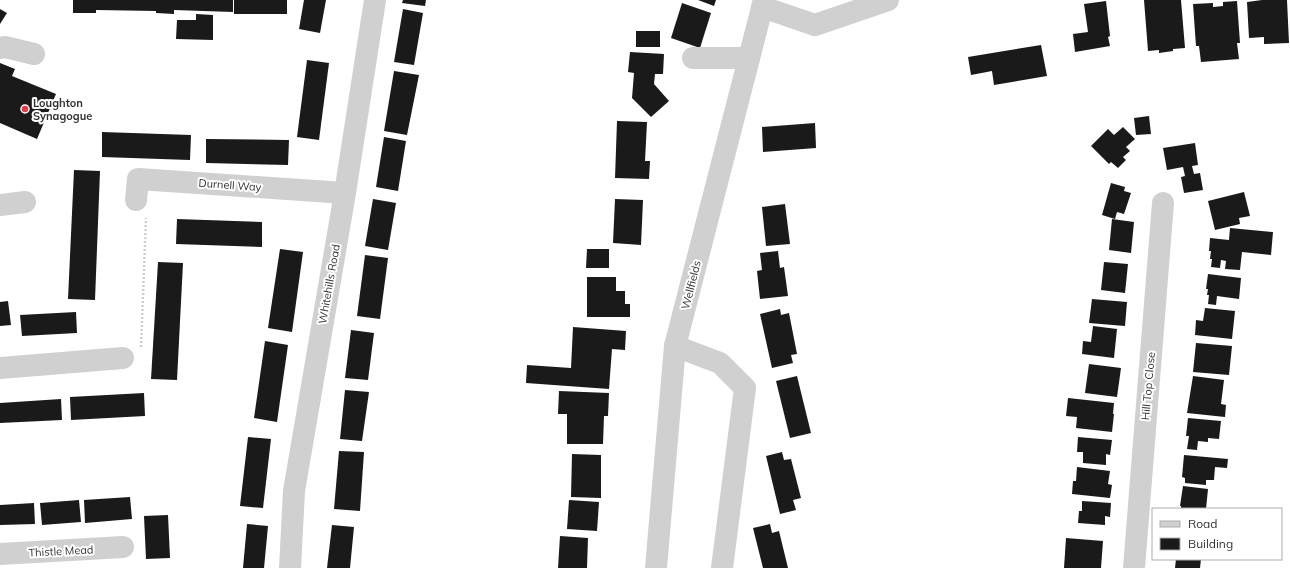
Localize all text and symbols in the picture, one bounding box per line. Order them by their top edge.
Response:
place label: Loughton Synagogue [33,96,92,123]
marker: Loughton Synagogue [20,104,30,114]
street label: Durnell Way [198,176,262,194]
street label: Whitehills Road [315,243,343,325]
street label: Wellfields [678,259,704,311]
street label: Hill Top Close [1138,351,1158,421]
legend [1152,508,1282,560]
text: Road [1188,516,1217,531]
text: Building [1188,536,1233,551]
street label: Thistle Mead [28,542,94,560]

